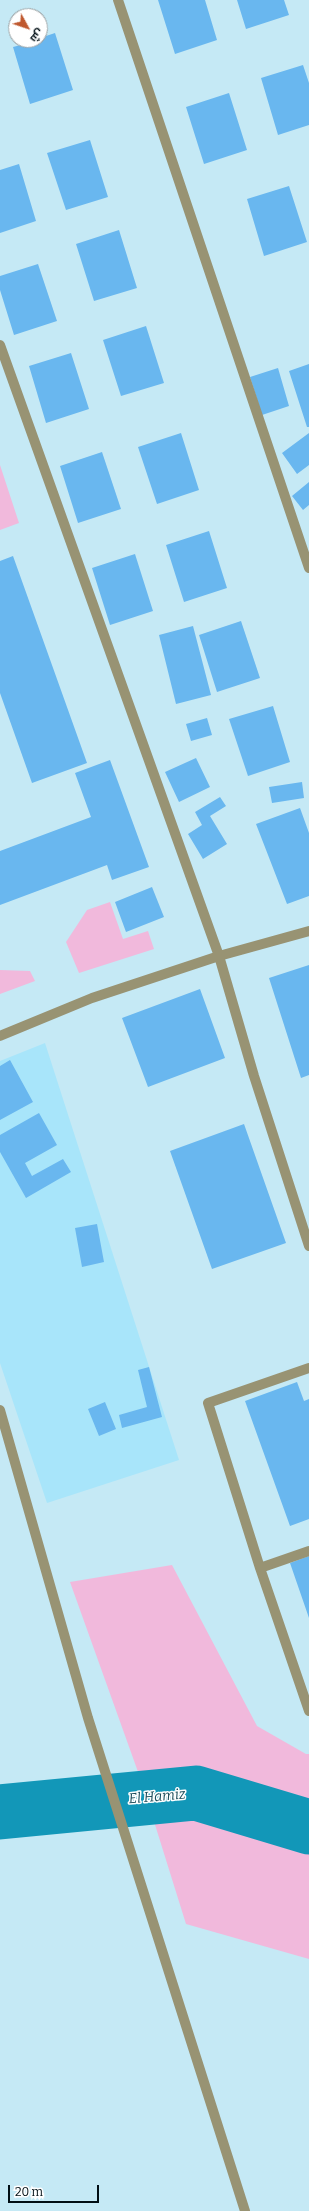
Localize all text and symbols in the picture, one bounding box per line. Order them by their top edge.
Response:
north arrow [8,8,48,48]
text: ش [27,26,46,45]
water label: El Hamiz [128,1786,186,1808]
scale bar [10,2177,101,2203]
text: 20 m [15,2185,43,2199]

